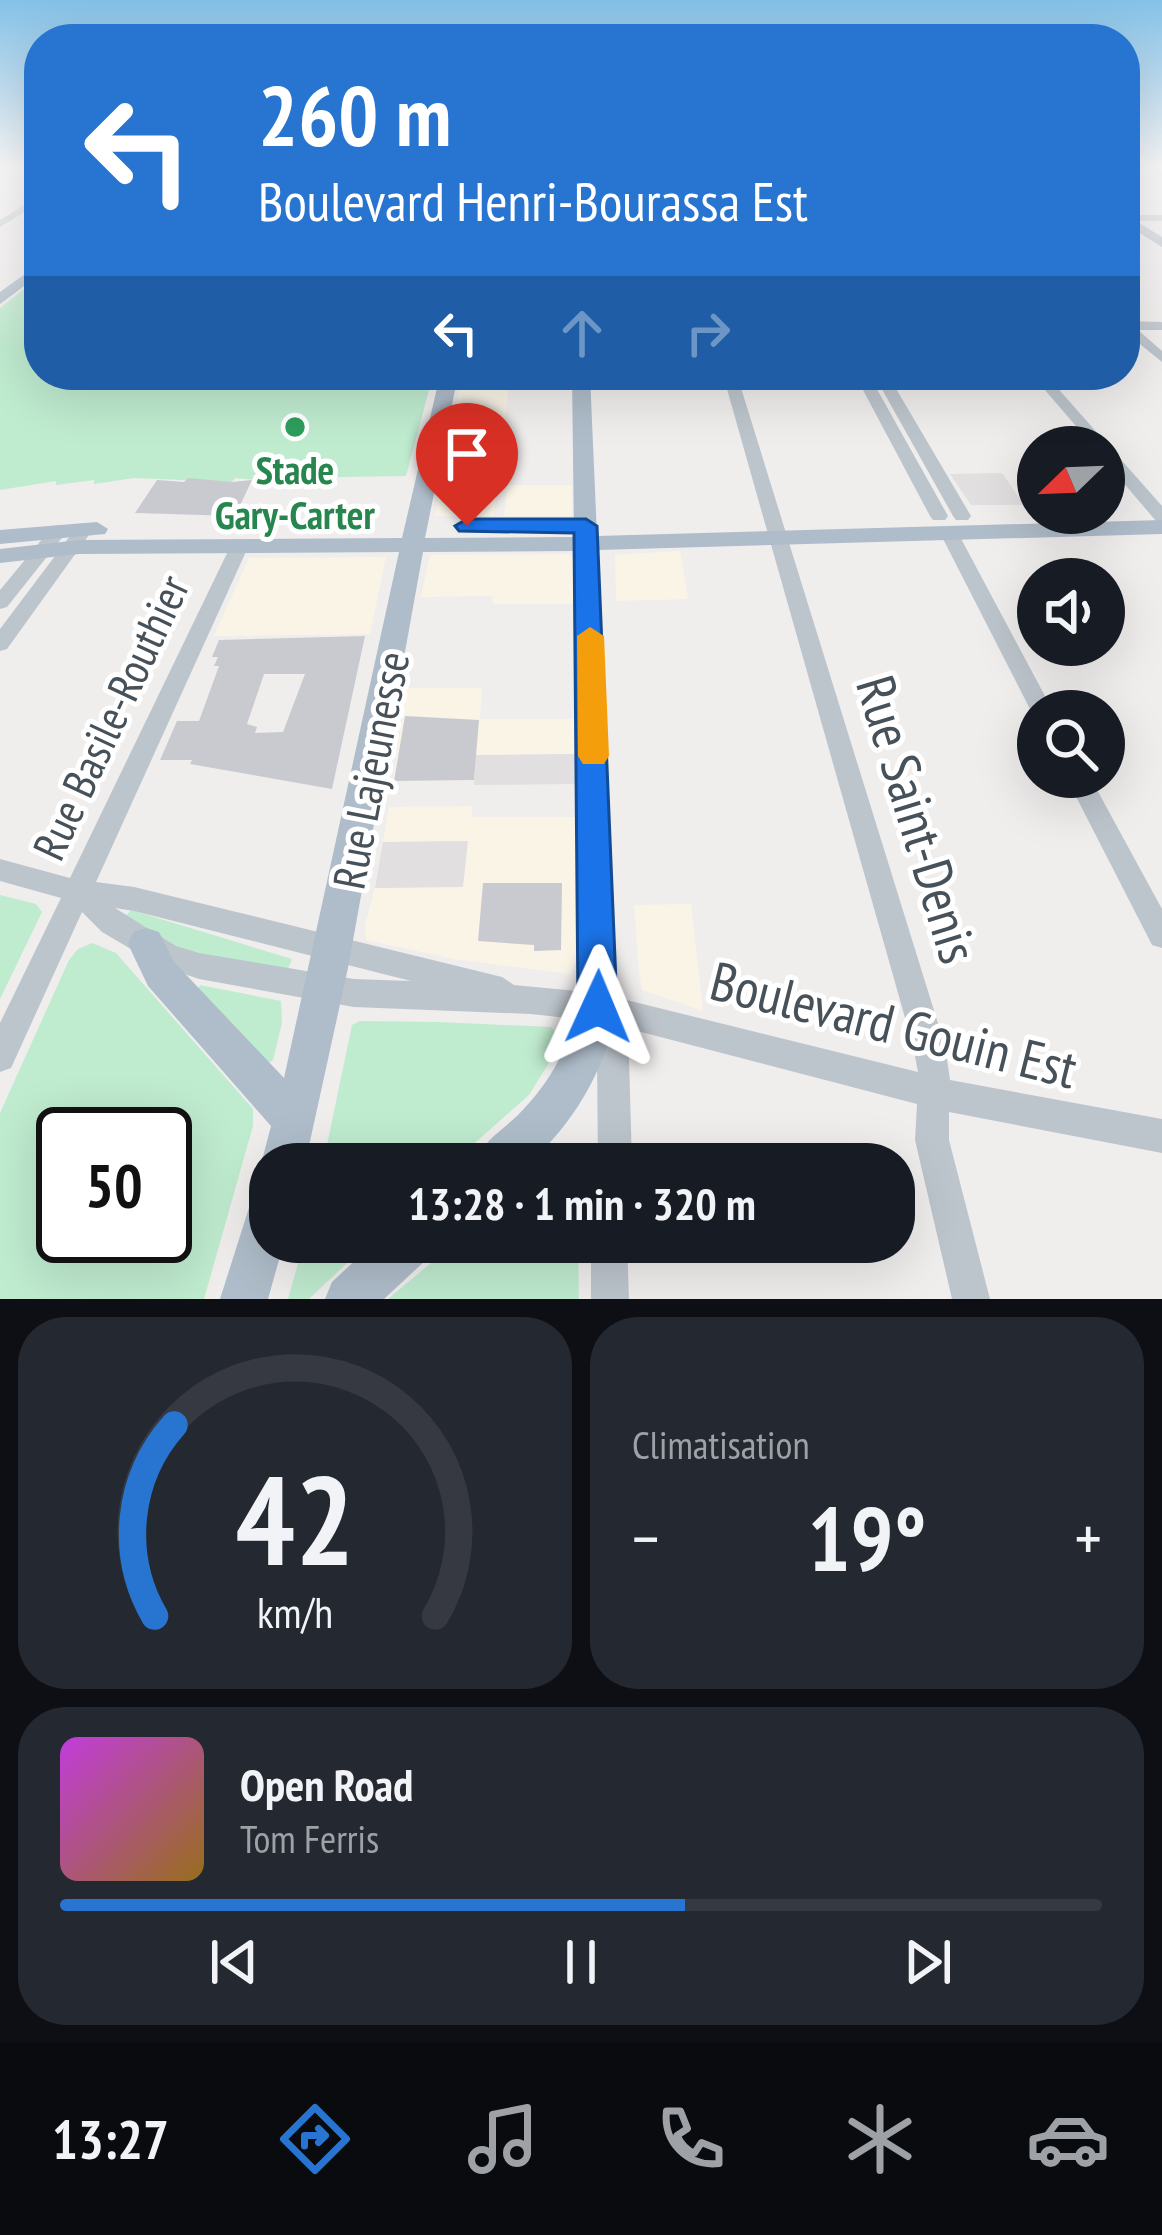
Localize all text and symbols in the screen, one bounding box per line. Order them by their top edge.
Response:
text: 260 m [258,60,451,169]
icon: left [60,72,216,228]
text: Boulevard Henri-Bourassa Est [258,166,808,236]
icon: left [423,300,489,366]
icon: ahead [549,300,615,366]
icon: right [675,300,741,366]
pin [416,403,518,526]
marker: Stade Gary-Carter [282,414,308,440]
icon: arrive [434,421,500,487]
north arrow [1017,426,1125,534]
map controls [1017,426,1125,798]
place label: Stade Gary-Carter [215,444,375,540]
button: sound [1017,558,1125,666]
street label: Rue Basile-Routhier [19,565,201,868]
street label: Rue Lajeunesse [319,646,421,894]
street label: Rue Saint-Denis [841,667,995,971]
button: search [1017,690,1125,798]
position arrow [535,944,661,1070]
street label: Boulevard Gouin Est [704,945,1084,1103]
speed limit sign: 50 [36,1107,192,1263]
text: 13:28 · 1 min · 320 m [408,1174,756,1232]
text: Climatisation [632,1419,810,1470]
text: 42 [235,1438,355,1599]
text: 19° [808,1479,926,1596]
text: − [632,1495,659,1580]
text: + [1075,1495,1102,1580]
text: km/h [257,1584,333,1640]
text: Open Road [240,1755,413,1813]
text: Tom Ferris [240,1813,379,1864]
icon: previous [201,1929,267,1995]
icon: pause [548,1929,614,1995]
icon: next [895,1929,961,1995]
icon: directions [273,2097,357,2181]
icon: music [461,2097,545,2181]
icon: phone [649,2097,733,2181]
icon: climate [838,2097,922,2181]
icon: car [1026,2097,1110,2181]
text: 13:27 [52,2104,169,2174]

